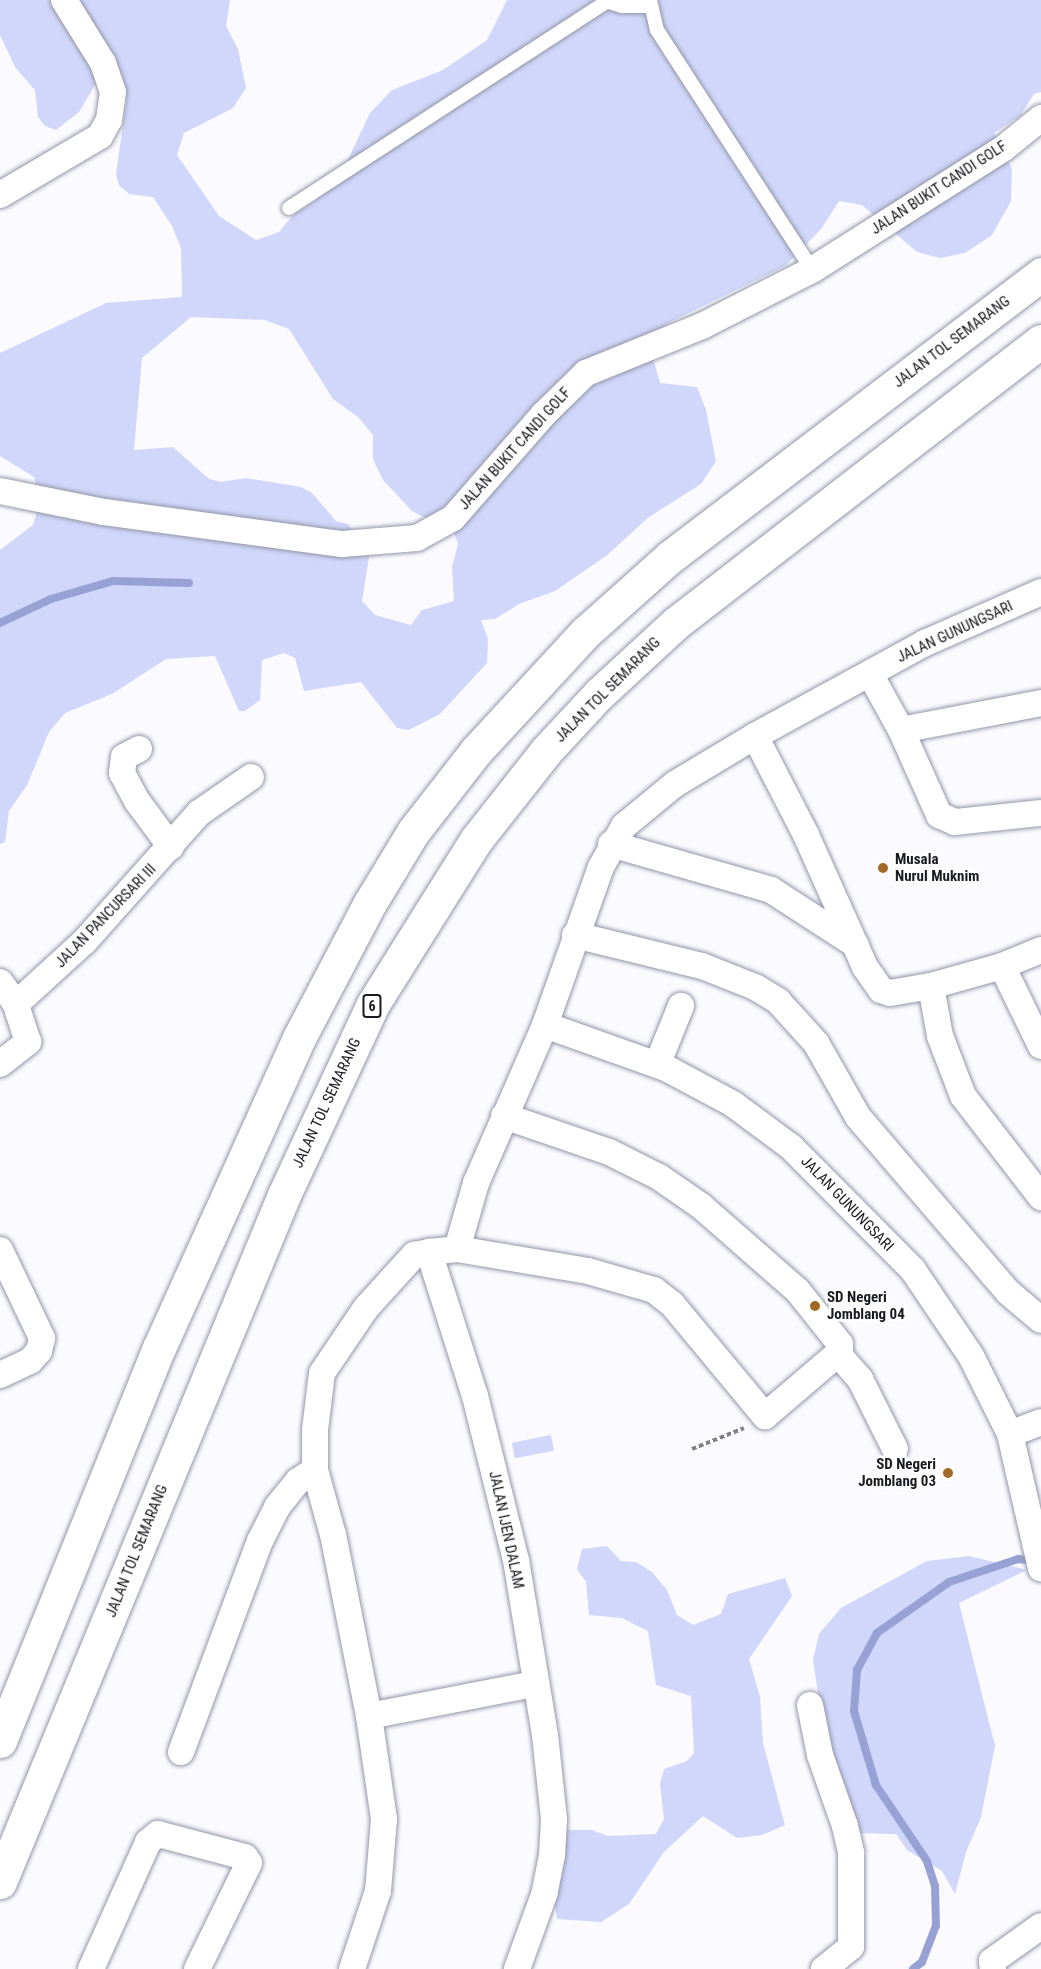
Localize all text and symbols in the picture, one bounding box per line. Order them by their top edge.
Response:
street label: JALAN BUKIT CANDI GOLF [868,137,1010,239]
street label: JALAN TOL SEMARANG [890,292,1014,392]
street label: JALAN BUKIT CANDI GOLF [455,384,575,514]
street label: JALAN GUNUNGSARI [894,597,1016,667]
street label: JALAN TOL SEMARANG [552,634,664,746]
place label: Musala Nurul Muknim [895,850,979,885]
street label: JALAN PANCURSARI III [52,860,160,972]
marker: Musala Nurul Muknim [876,861,890,875]
road number: 6 [362,995,382,1017]
street label: JALAN TOL SEMARANG [289,1035,365,1171]
street label: JALAN GUNUNGSARI [797,1153,897,1255]
place label: SD Negeri Jomblang 04 [827,1288,905,1323]
marker: SD Negeri Jomblang 04 [808,1299,822,1313]
place label: SD Negeri Jomblang 03 [858,1455,936,1490]
marker: SD Negeri Jomblang 03 [941,1466,955,1480]
street label: JALAN IJEN DALAM [485,1469,527,1591]
street label: JALAN TOL SEMARANG [102,1482,172,1620]

